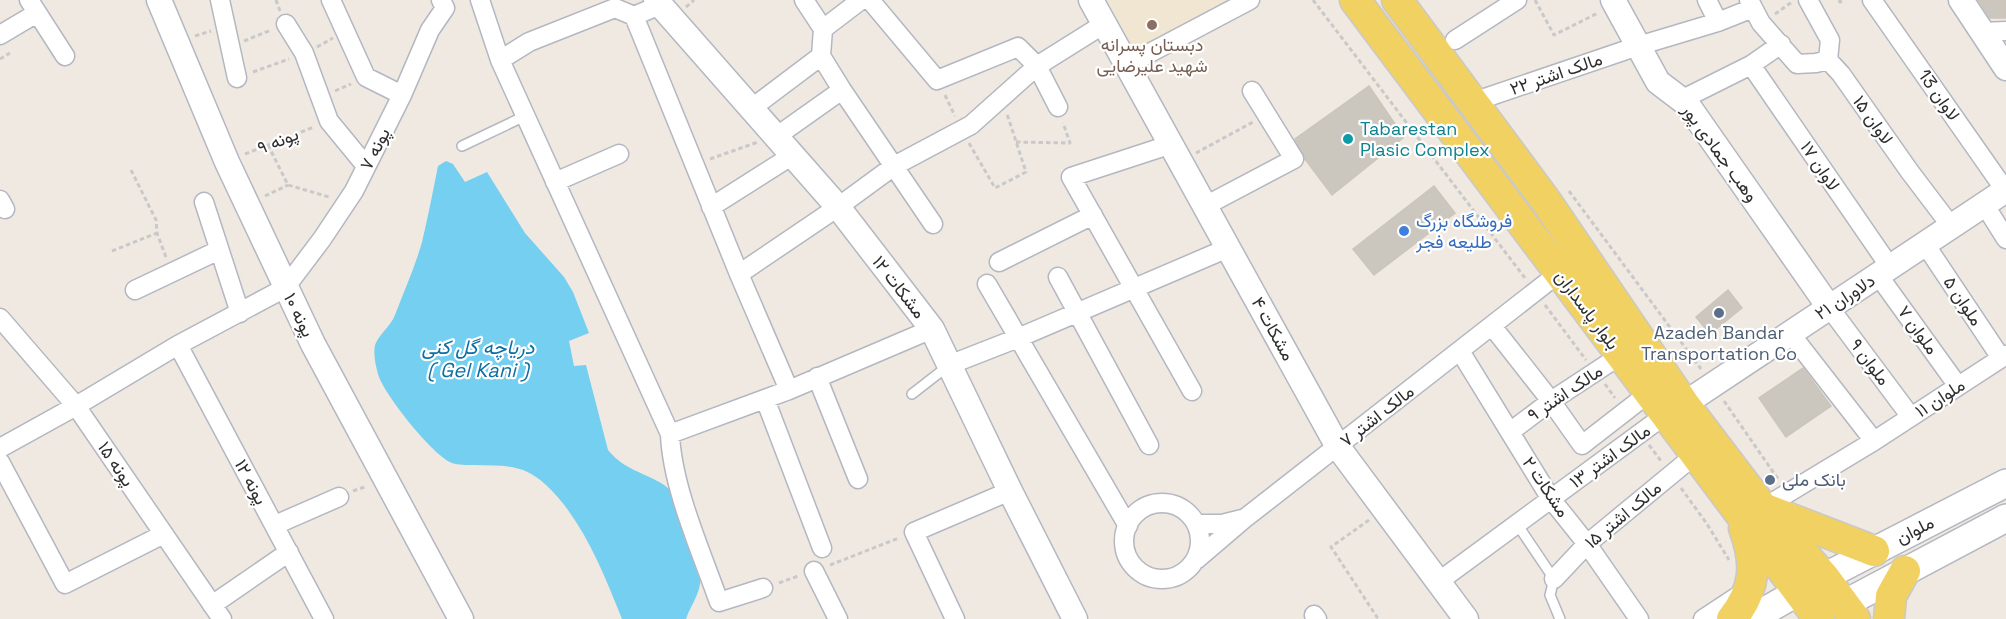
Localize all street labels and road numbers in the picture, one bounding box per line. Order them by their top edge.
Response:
street label: مالک اشتر ۲۲ [1507,47,1605,100]
street label: لاوان 13 [1913,65,1965,125]
street label: لاوان ۱۵ [1848,91,1899,149]
street label: وهب جمادی پور [1676,98,1764,207]
street label: پونه ۹ [254,122,302,160]
street label: پونه ۷ [354,124,396,174]
street label: لاوان ۱۷ [1795,136,1845,195]
street label: مشکات ۱۲ [868,251,931,323]
street label: بلوار پاسداران [1549,265,1625,355]
street label: دلاوران ۲۱ [1810,269,1879,325]
street label: ملوان ۵ [1939,272,1988,330]
street label: پونه ۱۰ [278,289,320,341]
street label: مشکات ۴ [1247,293,1300,365]
street label: ملوان ۷ [1893,301,1944,359]
street label: ملوان ۹ [1845,334,1896,390]
street label: مالک اشتر ۹ [1523,359,1607,426]
street label: ملوان ۱۱ [1911,373,1969,422]
street label: مالک اشتر ۷ [1335,379,1418,452]
street label: مالک اشتر ۱۳ [1565,419,1655,493]
street label: پونه ۱۵ [92,437,140,491]
street label: مشکات ۲ [1518,452,1575,522]
street label: پونه ۱۲ [229,455,273,509]
street label: مالک اشتر ۱۵ [1580,476,1666,553]
street label: ملوان [1892,510,1938,549]

